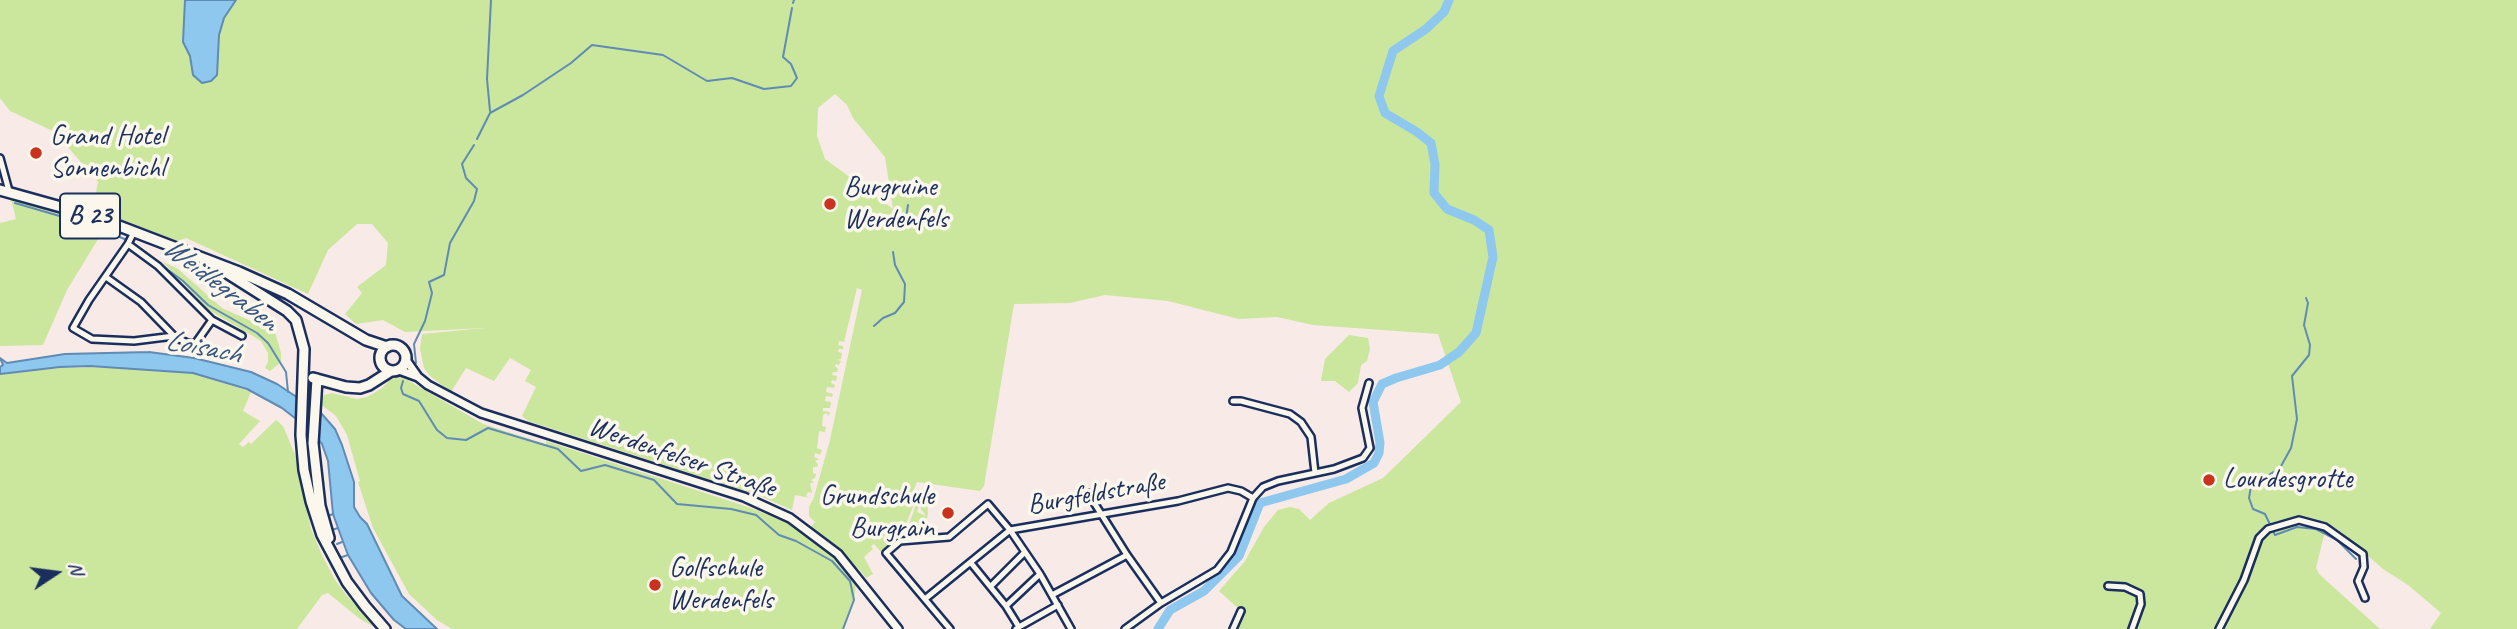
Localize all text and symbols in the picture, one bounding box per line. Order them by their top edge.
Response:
place label: Grand Hotel Sonnenbichl [50,120,165,186]
marker: Grand Hotel Sonnenbichl [28,145,44,161]
place label: Burgruine Werdenfels [844,171,948,237]
road number: B 23 [60,194,120,238]
marker: Burgruine Werdenfels [822,196,838,212]
water label: Weidlegraben [155,230,285,340]
water label: Loisach [162,323,244,373]
street label: Werdenfelser Straße [584,410,780,506]
place label: Lourdesgrotte [2223,463,2352,497]
street label: Burgfeldstraße [1025,465,1167,523]
marker: Lourdesgrotte [2201,472,2217,488]
place label: Grundschule Burgrain [820,480,934,546]
marker: Grundschule Burgrain [940,505,956,521]
north arrow [21,538,91,608]
place label: Golfschule Werdenfels [669,552,773,618]
text: N [63,560,89,577]
marker: Golfschule Werdenfels [647,577,663,593]

